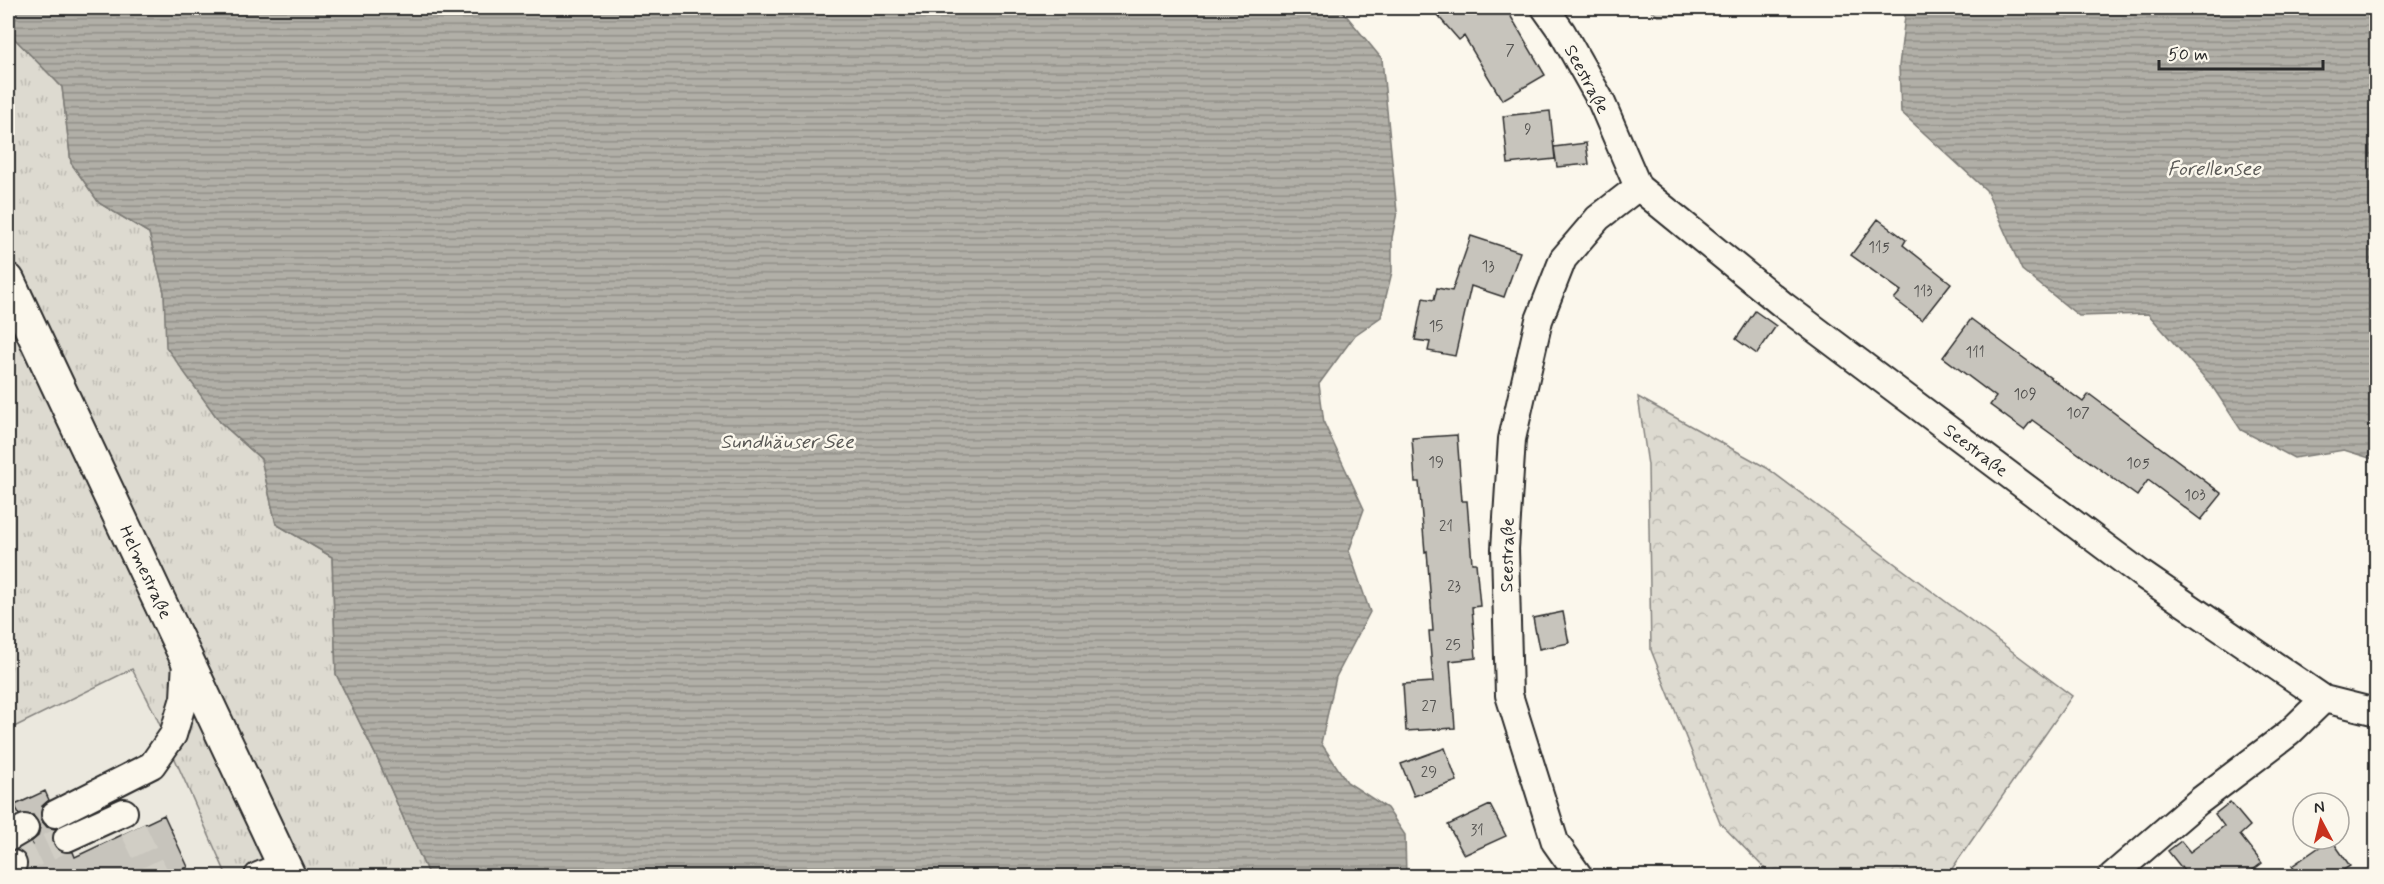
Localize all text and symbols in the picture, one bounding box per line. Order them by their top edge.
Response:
scale bar [2159,33,2322,71]
house number: 7 [1505,41,1515,61]
street label: Seestraße [1558,41,1614,118]
text: 50 m [2168,43,2208,67]
house number: 9 [1524,120,1532,140]
water label: Forellensee [2168,156,2261,183]
house number: 115 [1868,238,1890,258]
house number: 13 [1481,257,1495,277]
house number: 113 [1913,282,1933,302]
house number: 15 [1429,317,1443,337]
house number: 111 [1966,343,1985,363]
house number: 109 [2013,385,2037,405]
house number: 107 [2066,404,2090,424]
street label: Seestraße [1938,419,2013,483]
water label: Sundhäuser See [720,429,855,456]
house number: 19 [1428,453,1444,473]
house number: 105 [2126,454,2150,474]
house number: 103 [2184,486,2206,506]
house number: 21 [1439,517,1453,537]
street label: Seestraße [1495,517,1521,593]
street label: Helmestraße [113,522,177,623]
house number: 23 [1447,577,1461,597]
house number: 25 [1445,636,1461,656]
house number: 27 [1422,697,1437,717]
house number: 29 [1421,763,1437,783]
north arrow [2291,791,2351,851]
text: N [2313,797,2326,819]
house number: 31 [1470,821,1484,841]

